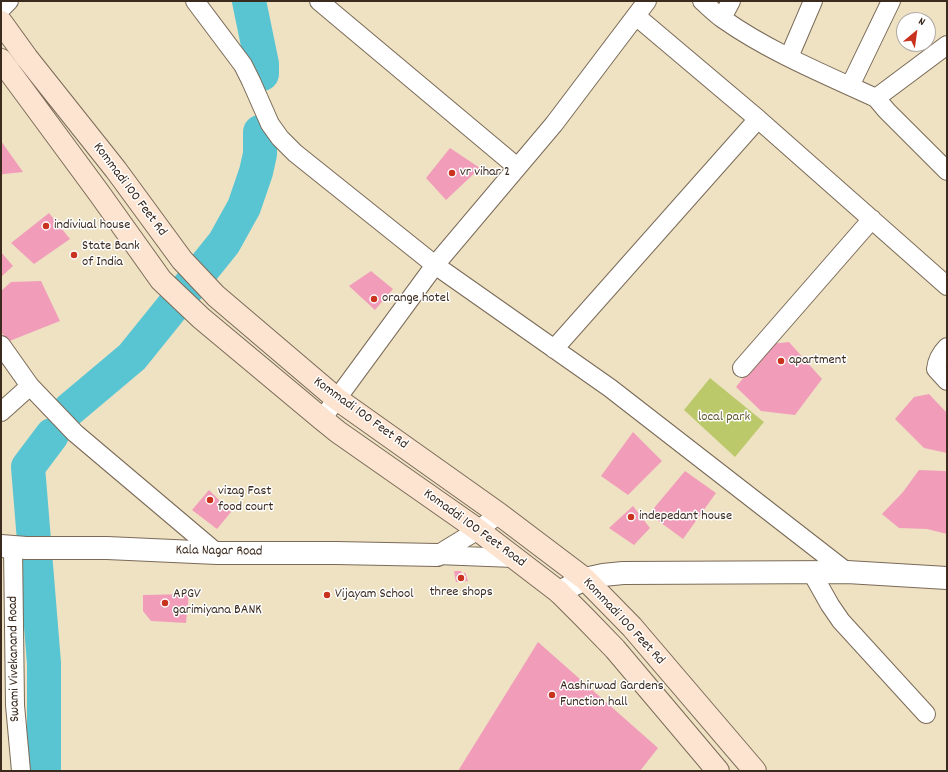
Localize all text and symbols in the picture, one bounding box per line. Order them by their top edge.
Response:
north arrow [896,12,936,52]
text: N [915,14,928,31]
street label: Kommadi 100 Feet Rd [88,140,170,240]
place label: vr vihar 2 [460,165,510,181]
marker: vr vihar 2 [447,168,457,178]
place label: indiviual house [54,218,130,234]
marker: indiviual house [41,221,51,231]
place label: State Bank of India [82,239,140,272]
marker: State Bank of India [69,250,79,260]
place label: orange hotel [382,291,449,307]
marker: orange hotel [369,294,379,304]
place label: apartment [789,353,846,369]
marker: apartment [776,356,786,366]
street label: Kommadi 100 Feet Rd [309,374,411,454]
park label: local park [698,410,750,426]
place label: vizag Fast food court [218,484,273,516]
street label: Komaddi 100 Feet Road [420,486,528,572]
marker: vizag Fast food court [205,495,215,505]
place label: indepedant house [639,509,732,525]
marker: indepedant house [626,512,636,522]
street label: Kala Nagar Road [175,543,263,561]
marker: three shops [456,573,466,583]
street label: Kommadi 100 Feet Rd [578,575,668,669]
place label: three shops [429,585,493,601]
place label: APGV garimiyana BANK [173,587,262,620]
place label: Vijayam School [335,587,414,603]
marker: Vijayam School [322,590,332,600]
street label: Swami Vivekanand Road [6,596,24,722]
marker: APGV garimiyana BANK [160,598,170,608]
place label: Aashirwad Gardens Function hall [560,679,664,712]
marker: Aashirwad Gardens Function hall [547,690,557,700]

